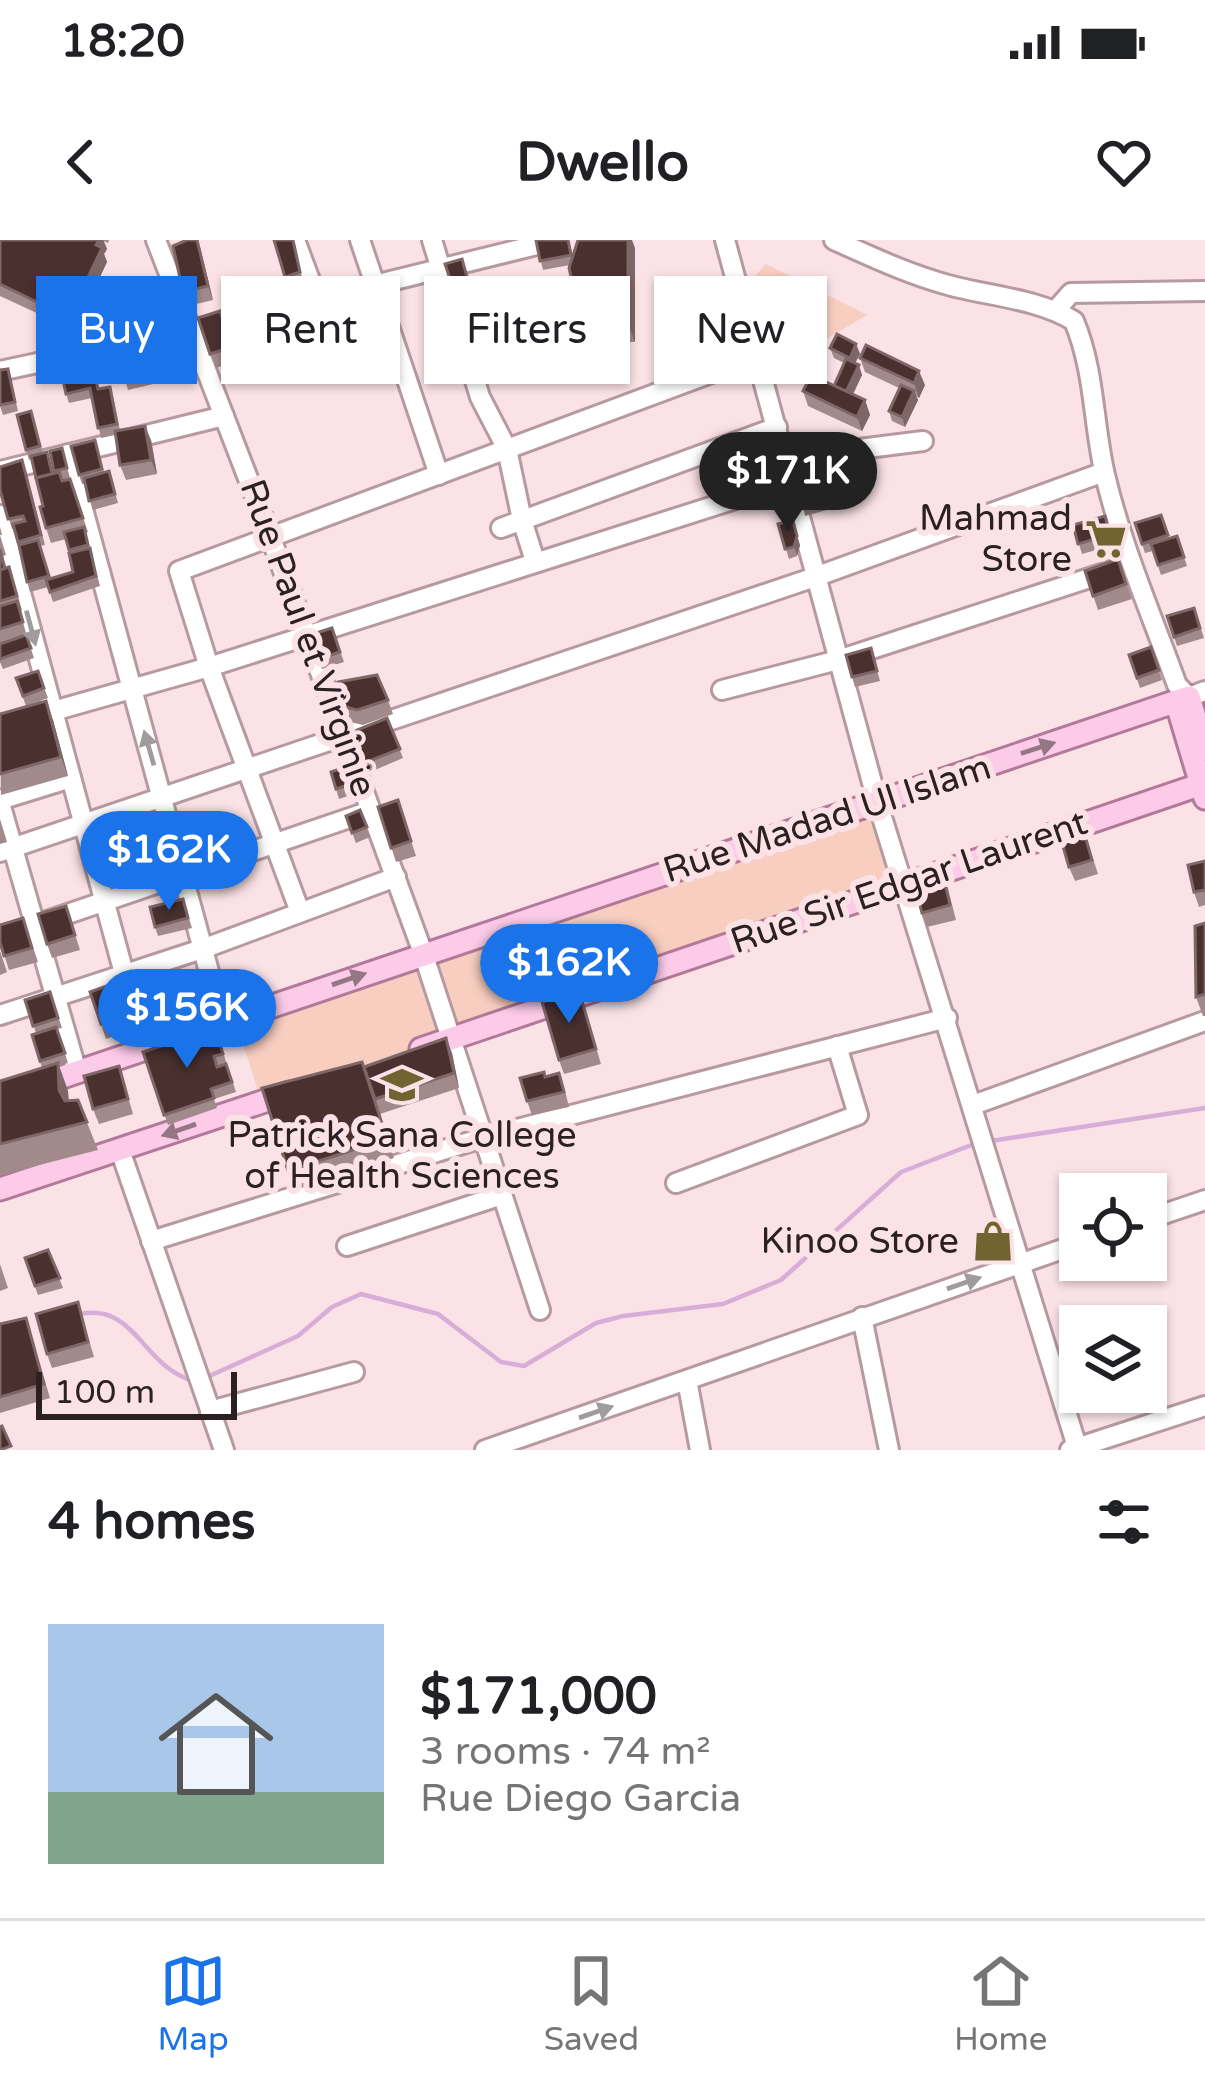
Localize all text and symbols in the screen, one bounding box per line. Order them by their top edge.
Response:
text: 18:20 [60,15,185,69]
icon: back [48,129,114,195]
icon: heart [1091,129,1157,195]
text: Dwello [516,130,689,195]
chip: Buy [36,276,197,384]
chip: Rent [221,276,400,384]
chip: Filters [424,276,630,384]
chip: New [654,276,827,384]
pin: $171K [704,432,872,534]
text: $171K [726,447,850,494]
street label: Rue Paul et Virginie [231,474,385,802]
place label: Mahmad Store [919,497,1072,581]
supermarket icon: Mahmad Store [1083,516,1129,562]
one-way arrow [22,610,41,647]
one-way arrow [138,730,157,767]
one-way arrow [1020,738,1057,757]
street label: Rue Madad Ul Islam [658,746,996,892]
street label: Rue Sir Edgar Laurent [725,801,1093,963]
pin: $162K [85,811,253,913]
text: $162K [107,826,231,873]
pin: $162K [485,924,653,1026]
text: $162K [507,939,631,986]
pin: $156K [103,969,271,1071]
one-way arrow [332,969,368,987]
text: $156K [125,984,249,1031]
school or university icon: Patrick Sana College of Health Sciences [379,1062,425,1108]
place label: Patrick Sana College of Health Sciences [227,1114,577,1198]
one-way arrow [161,1122,197,1140]
map controls [1059,1173,1167,1413]
button: locate [1059,1173,1167,1281]
shop icon: Kinoo Store [970,1218,1016,1264]
place label: Kinoo Store [760,1220,959,1263]
one-way arrow [946,1273,982,1291]
button: layers [1059,1305,1167,1413]
scale bar [36,1366,237,1419]
text: 100 m [54,1373,155,1412]
one-way arrow [578,1401,615,1420]
icon: filters [1091,1489,1157,1555]
text: 4 homes [48,1491,256,1553]
text: $171,000 [420,1666,657,1728]
icon: home [144,1672,288,1816]
text: 3 rooms · 74 m² [420,1728,711,1775]
text: Rue Diego Garcia [420,1775,741,1822]
tab: Map [157,1948,229,2059]
tab: Saved [544,1948,639,2059]
tab: Home [954,1948,1048,2059]

